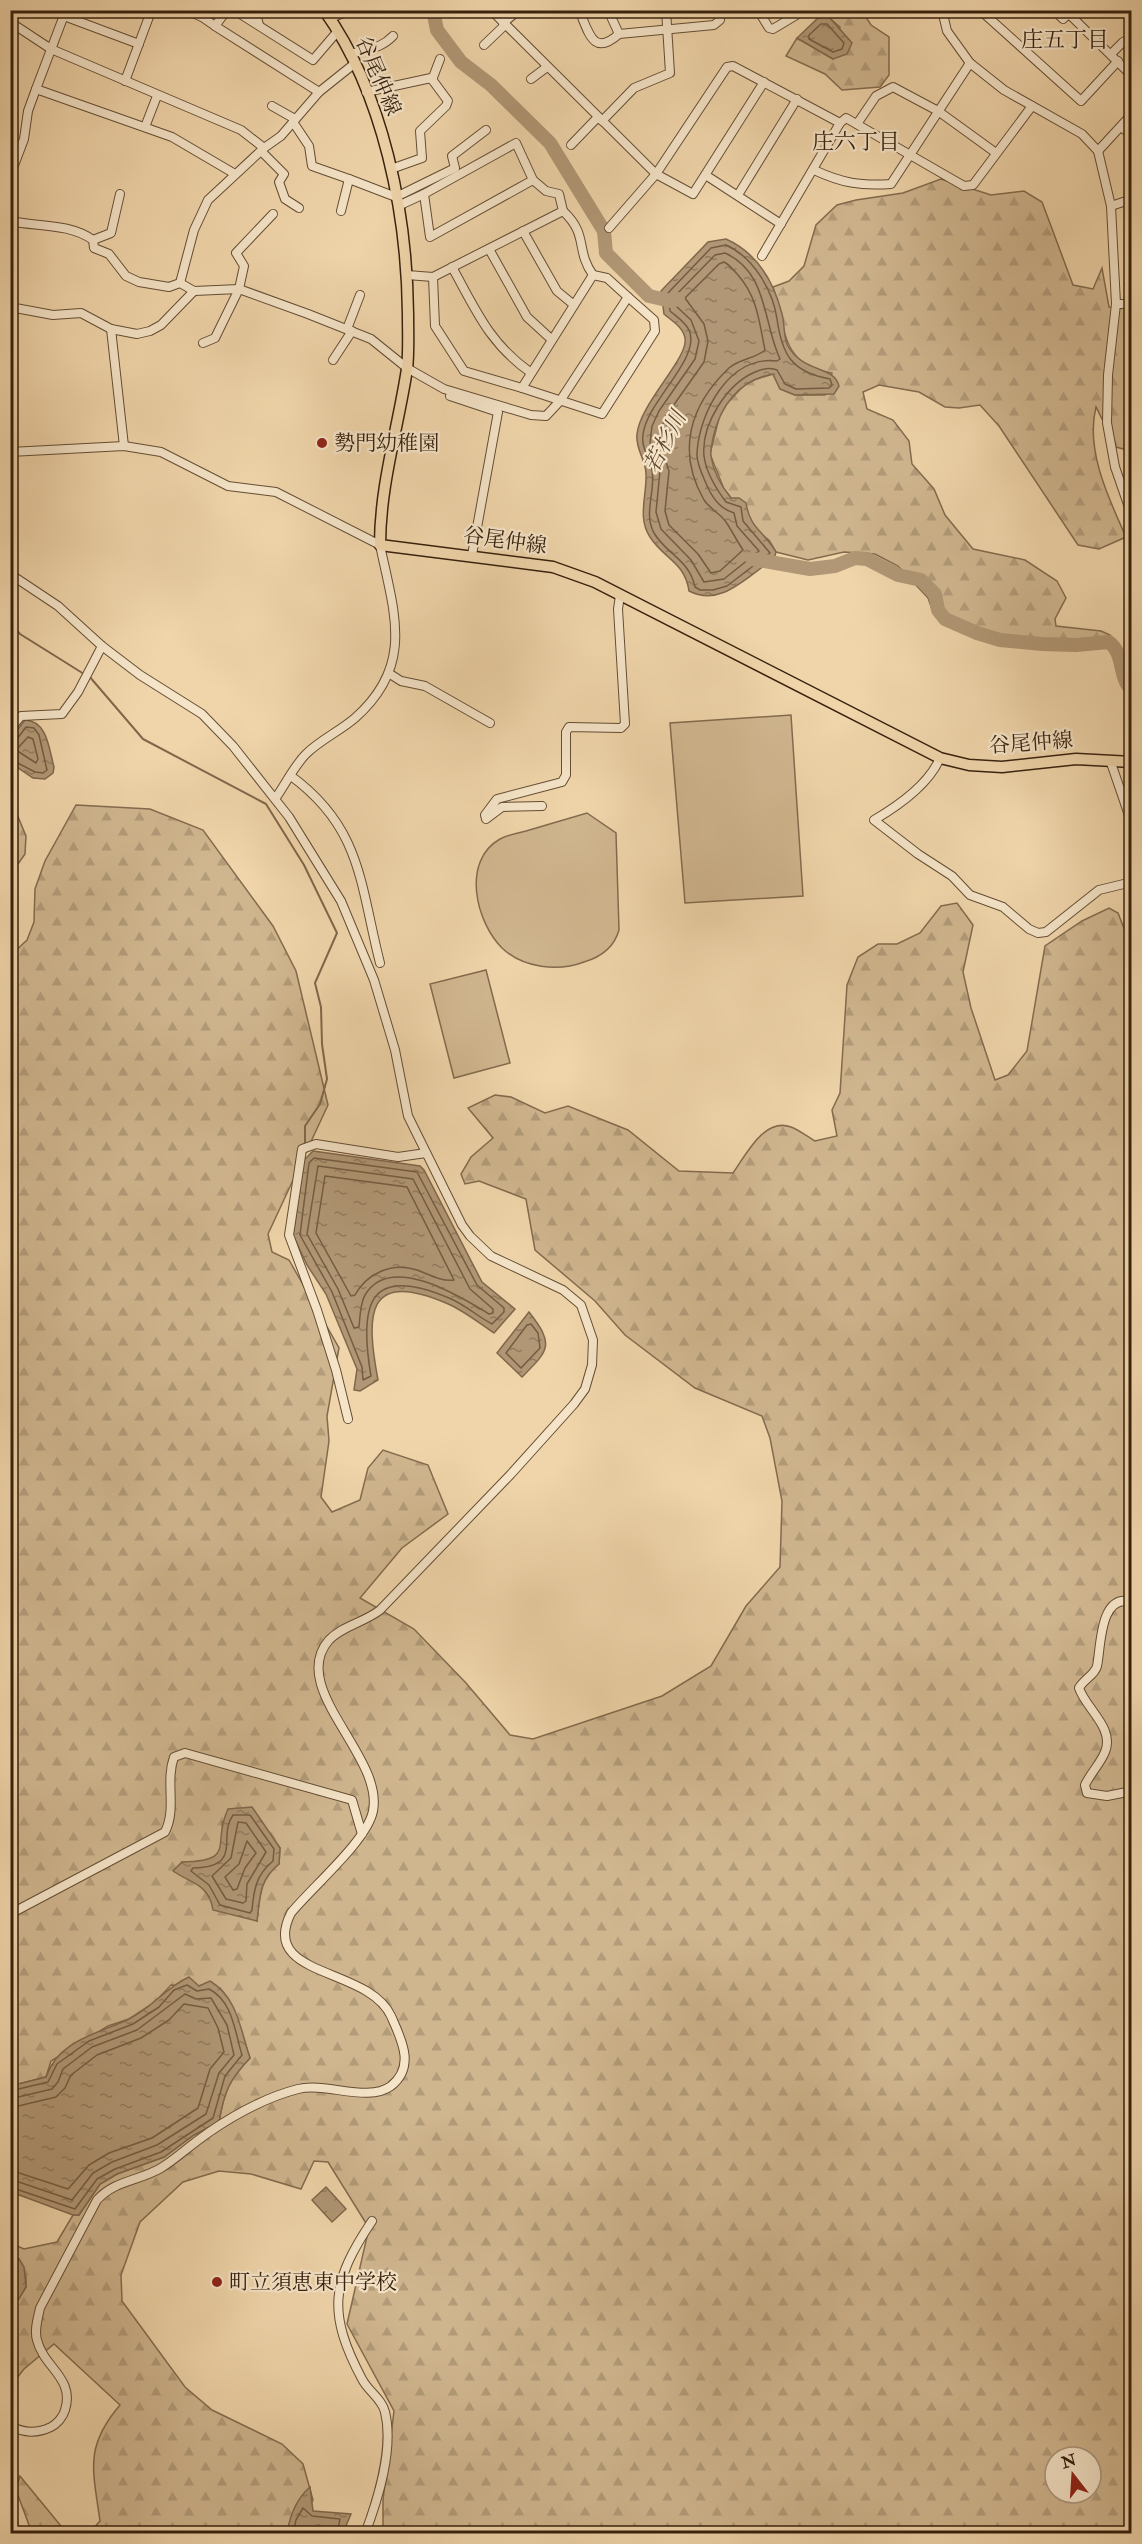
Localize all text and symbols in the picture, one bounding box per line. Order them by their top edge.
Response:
district label: 庄五丁目 [1021,26,1109,54]
street label: 谷尾仲線 [349,32,407,120]
district label: 庄六丁目 [812,128,900,156]
water label: 若杉川 [638,404,693,478]
place label: 勢門幼稚園 [334,430,439,457]
marker: 勢門幼稚園 [315,436,329,450]
street label: 谷尾仲線 [462,522,548,560]
street label: 谷尾仲線 [988,727,1074,759]
place label: 町立須恵東中学校 [229,2269,397,2296]
marker: 町立須恵東中学校 [210,2275,224,2289]
north arrow [1043,2445,1103,2505]
text: N [1058,2450,1079,2474]

